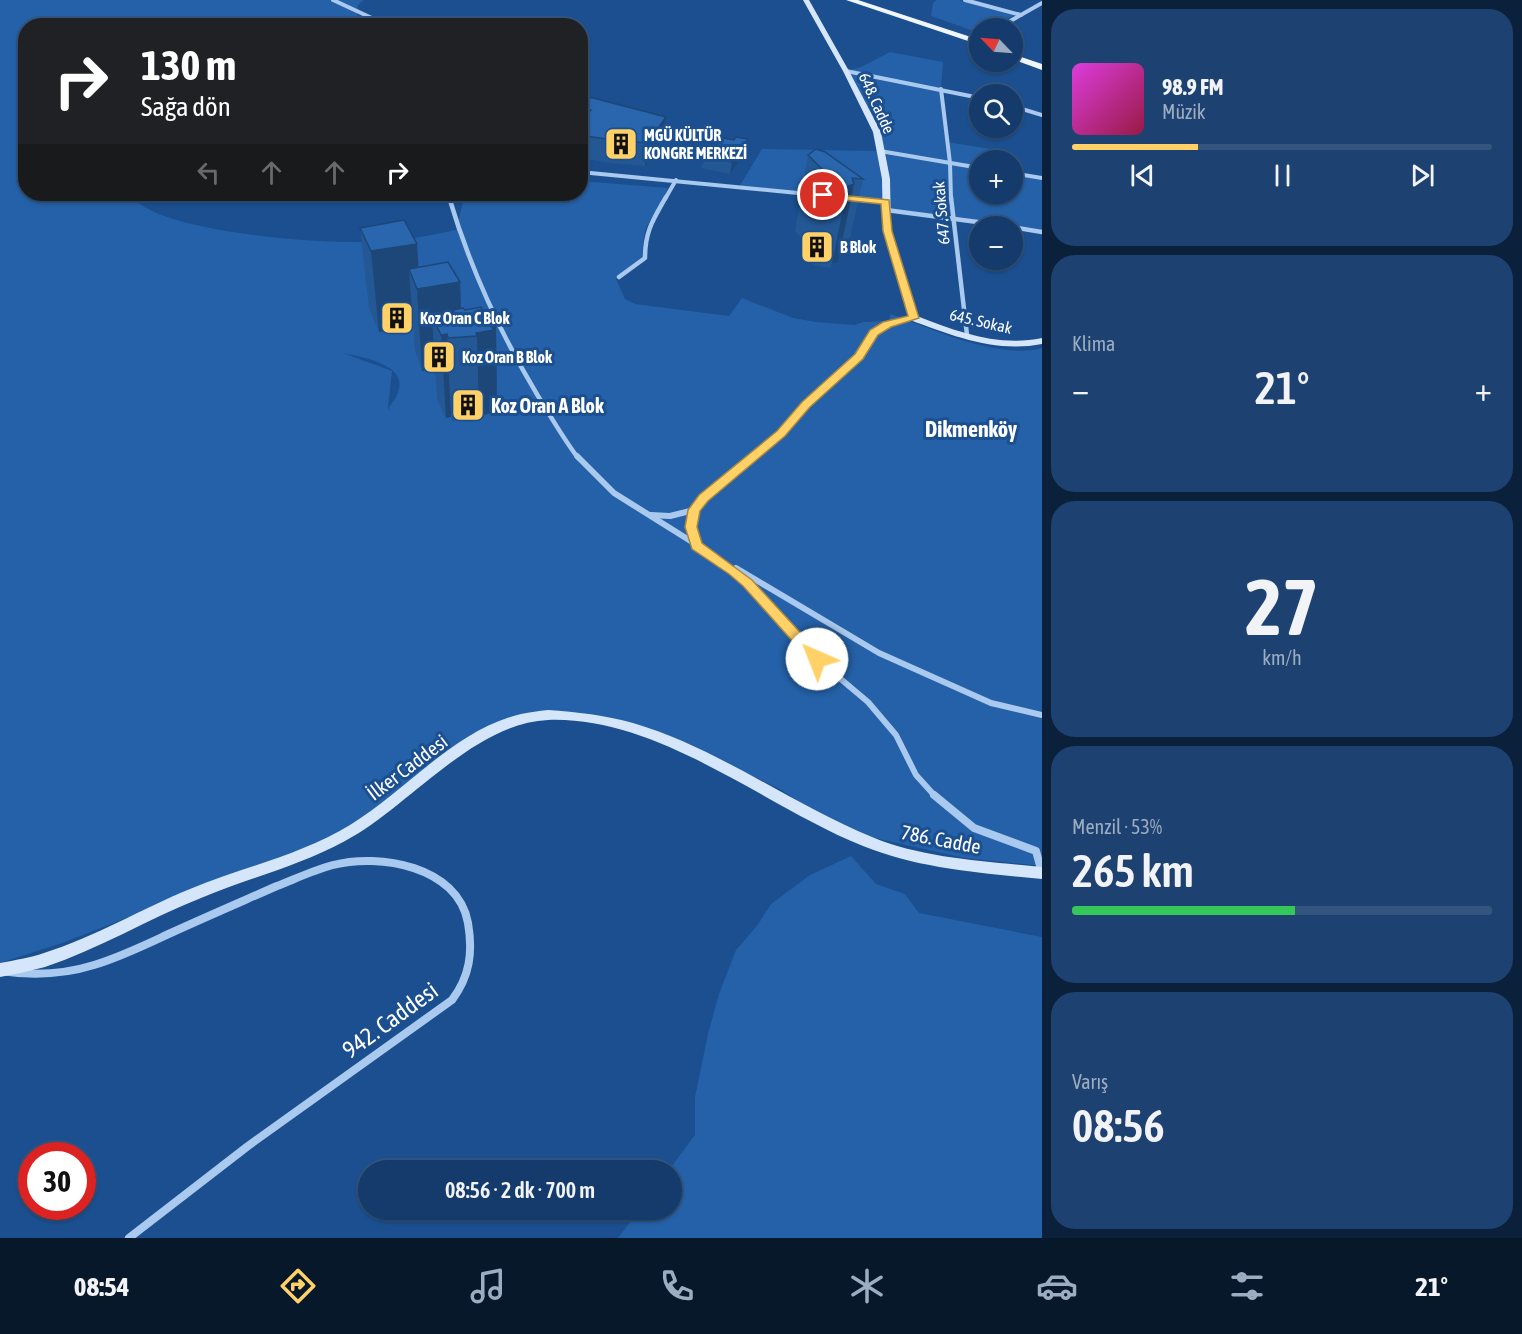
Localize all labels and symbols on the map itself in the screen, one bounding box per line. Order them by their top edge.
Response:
north arrow [969,18,1023,72]
street label: 648. Cadde [856,70,898,136]
building icon: MGÜ KÜLTÜR KONGRE MERKEZİ [603,126,639,162]
place label: MGÜ KÜLTÜR KONGRE MERKEZİ [644,126,747,162]
pin [797,169,848,220]
street label: 647. Sokak [929,181,953,245]
building icon: B Blok [799,229,835,265]
place label: B Blok [840,238,877,256]
building icon: Koz Oran C Blok [379,300,415,336]
street label: 645. Sokak [948,305,1014,337]
place label: Koz Oran C Blok [420,309,511,327]
building icon: Koz Oran B Blok [421,339,457,375]
place label: Koz Oran B Blok [462,348,553,366]
building icon: Koz Oran A Blok [450,387,486,423]
place label: Koz Oran A Blok [491,394,604,417]
district label: Dikmenköy [925,416,1017,442]
position arrow [785,627,849,691]
street label: İlker Caddesi [362,729,452,805]
street label: 786. Cadde [899,820,983,858]
street label: 942. Caddesi [337,976,443,1064]
speed limit sign: 30 [18,1142,96,1220]

